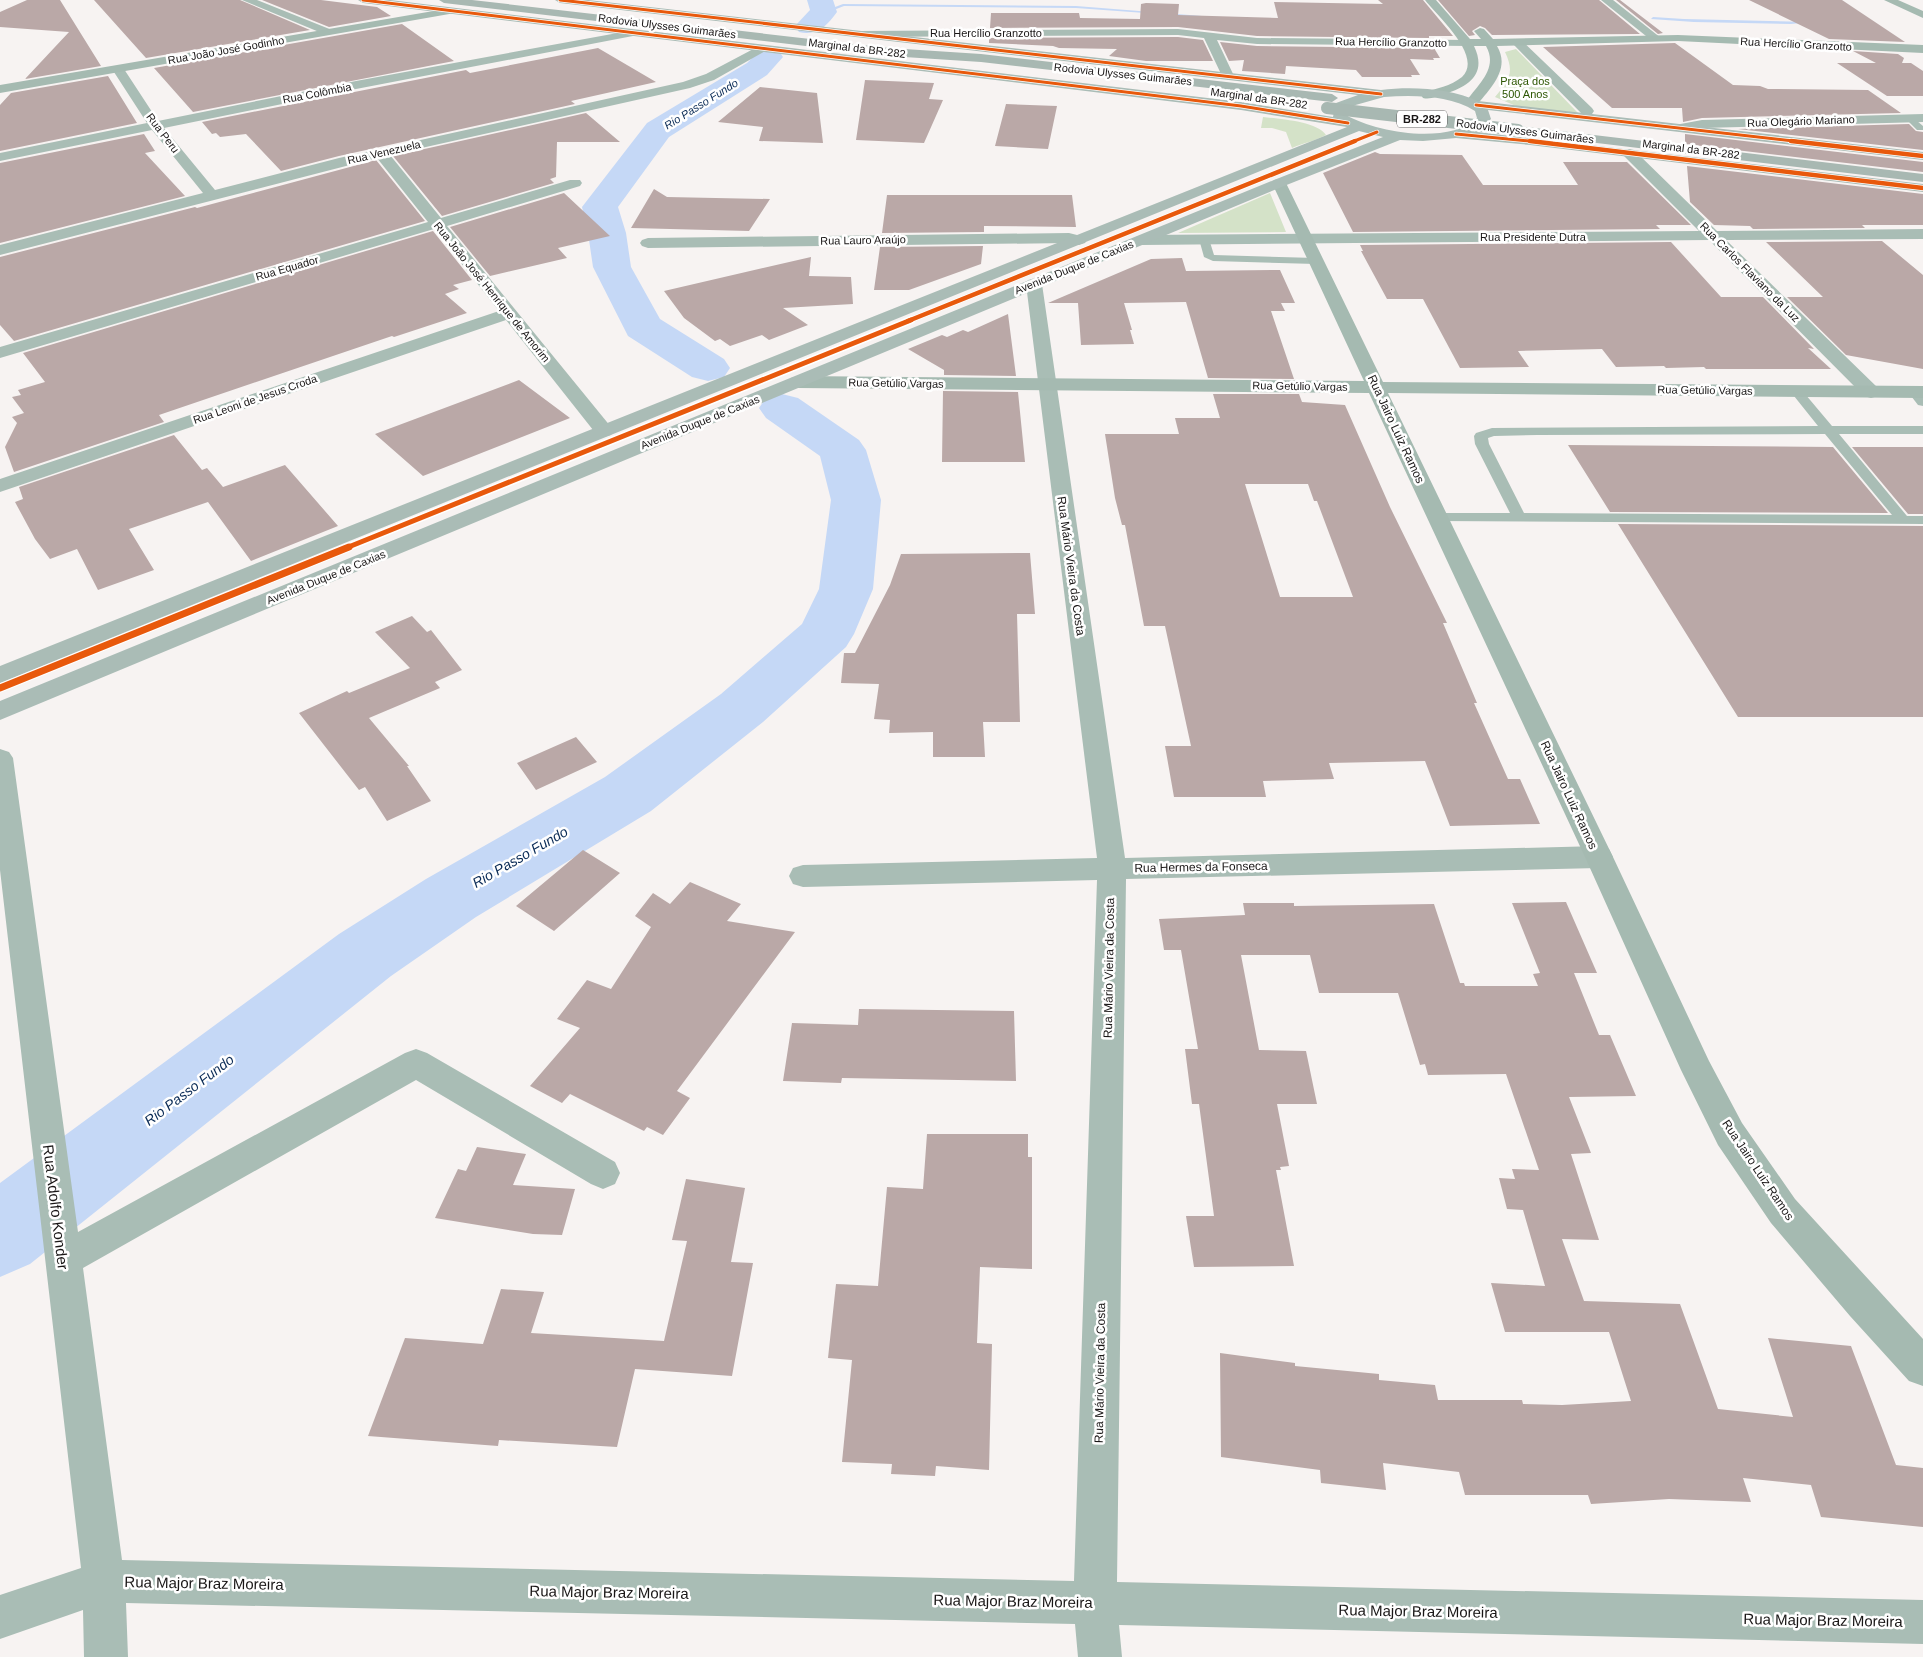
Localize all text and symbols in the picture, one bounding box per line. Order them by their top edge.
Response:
street label: Rodovia Ulysses Guimarães [597,12,737,40]
street label: Rua Hercílio Granzotto [930,27,1042,39]
street label: Rua João José Godinho [167,34,285,66]
street label: Rua Hercílio Granzotto [1335,35,1447,49]
street label: Rua Hercílio Granzotto [1740,35,1852,53]
street label: Marginal da BR-282 [808,36,906,60]
street label: Rodovia Ulysses Guimarães [1053,61,1193,87]
park label: Praça dos 500 Anos [1500,75,1550,100]
water label: Rio Passo Fundo [662,77,740,131]
street label: Rua Colômbia [282,80,353,106]
street label: Marginal da BR-282 [1210,85,1308,111]
road number: BR-282 [1397,110,1447,128]
street label: Rua Peru [144,111,182,155]
street label: Rua Olegário Mariano [1747,113,1855,129]
street label: Rodovia Ulysses Guimarães [1455,117,1595,145]
street label: Marginal da BR-282 [1642,137,1740,161]
street label: Rua Venezuela [346,138,423,166]
street label: Rua João José Henrique de Amorim [432,220,552,364]
street label: Rua Carlos Flaviano da Luz [1698,220,1802,324]
street label: Rua Presidente Dutra [1480,231,1587,243]
street label: Rua Lauro Araújo [820,233,906,247]
street label: Avenida Duque de Caxias [1013,237,1136,296]
street label: Rua Equador [254,253,320,283]
street label: Rua Leoni de Jesus Croda [191,372,319,426]
street label: Rua Jairo Luiz Ramos [1365,373,1427,485]
street label: Rua Getúlio Vargas [848,376,944,390]
street label: Rua Getúlio Vargas [1252,379,1348,393]
street label: Rua Getúlio Vargas [1657,383,1753,397]
street label: Avenida Duque de Caxias [639,392,762,451]
street label: Rua Mário Vieira da Costa [1054,495,1088,637]
street label: Avenida Duque de Caxias [265,547,388,606]
street label: Rua Jairo Luiz Ramos [1538,739,1600,851]
water label: Rio Passo Fundo [469,823,571,891]
street label: Rua Hermes da Fonseca [1134,859,1268,875]
street label: Rua Mário Vieira da Costa [1101,897,1117,1038]
water label: Rio Passo Fundo [141,1051,237,1129]
street label: Rua Jairo Luiz Ramos [1719,1117,1797,1223]
street label: Rua Adolfo Konder [40,1143,72,1271]
street label: Rua Mário Vieira da Costa [1092,1302,1108,1443]
street label: Rua Major Braz Moreira [124,1573,284,1593]
street label: Rua Major Braz Moreira [529,1582,689,1602]
street label: Rua Major Braz Moreira [933,1591,1093,1611]
street label: Rua Major Braz Moreira [1338,1601,1498,1621]
street label: Rua Major Braz Moreira [1743,1610,1903,1630]

